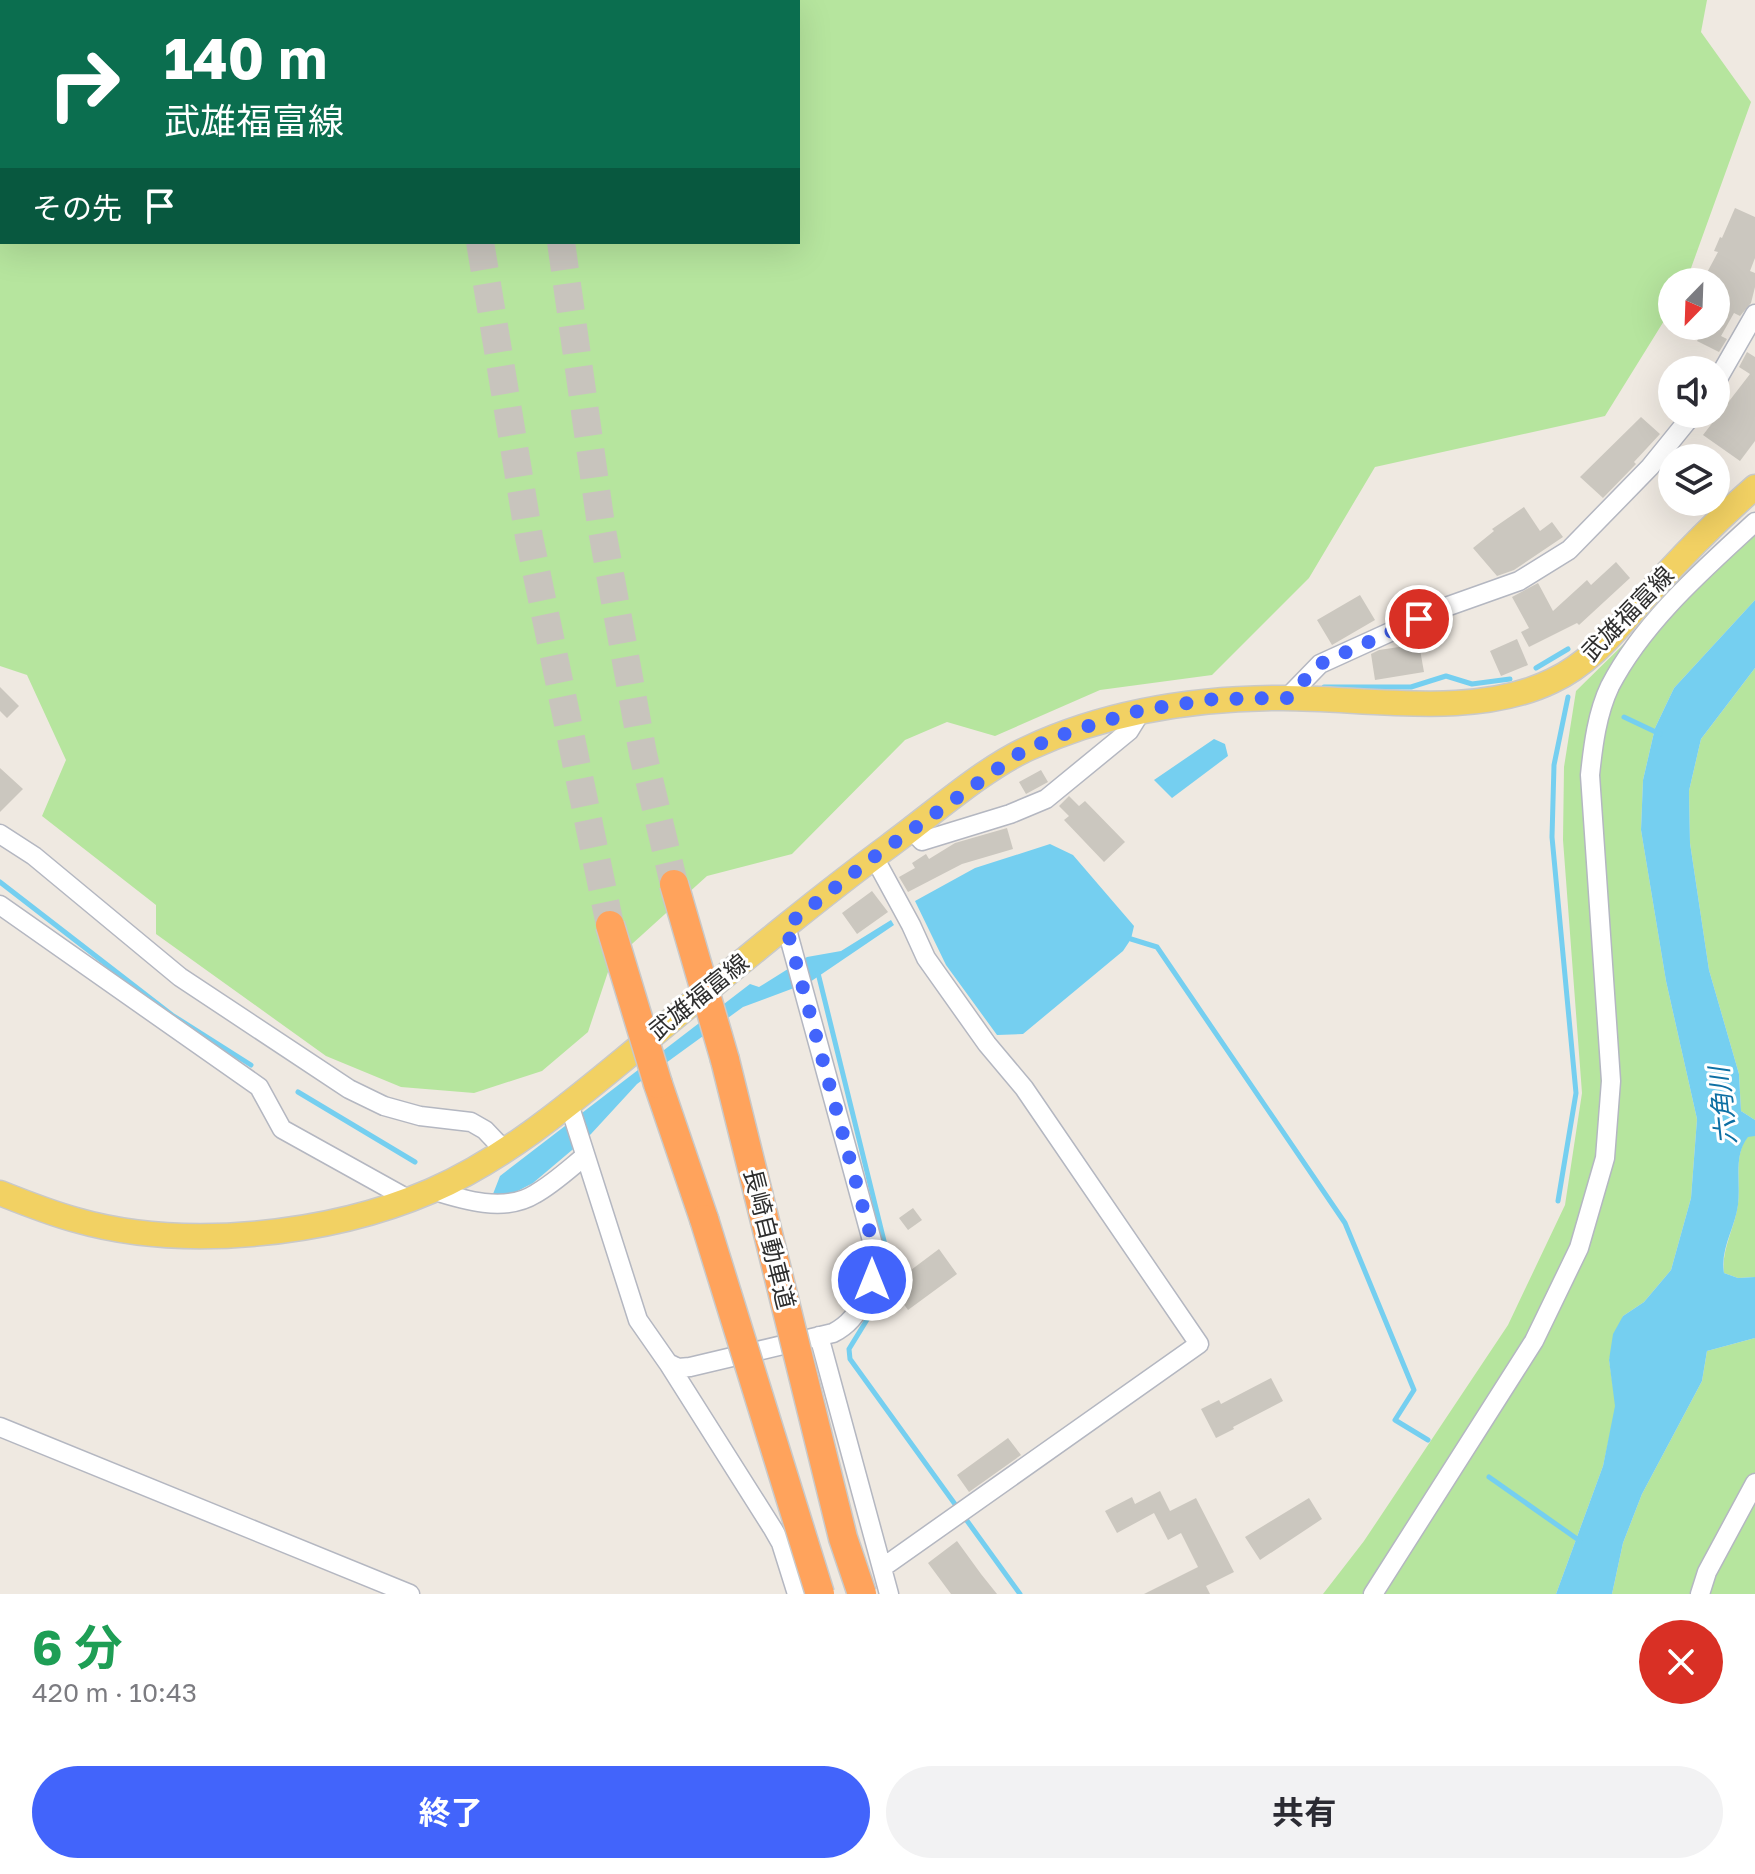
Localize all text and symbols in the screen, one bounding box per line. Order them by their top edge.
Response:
text: 140 m [164,24,327,91]
icon: right [32,32,136,136]
text: 武雄福富線 [164,99,344,142]
icon: arrive [138,184,182,228]
text: その先 [32,190,122,226]
north arrow [1658,268,1730,340]
map controls [1658,268,1730,516]
button: sound [1658,356,1730,428]
button: layers [1658,444,1730,516]
street label: 武雄福富線 [1575,560,1679,666]
pin [1385,585,1453,653]
icon: arrive [1397,597,1441,641]
street label: 武雄福富線 [642,947,754,1045]
water label: 六角川 [1703,1063,1742,1146]
street label: 長崎自動車道 [739,1165,802,1312]
position arrow [830,1238,914,1322]
text: 6 分 [32,1618,122,1676]
button: close [1639,1620,1723,1704]
text: 420 m · 10:43 [32,1677,197,1708]
button: 終了 [32,1766,870,1858]
button: 共有 [886,1766,1723,1858]

